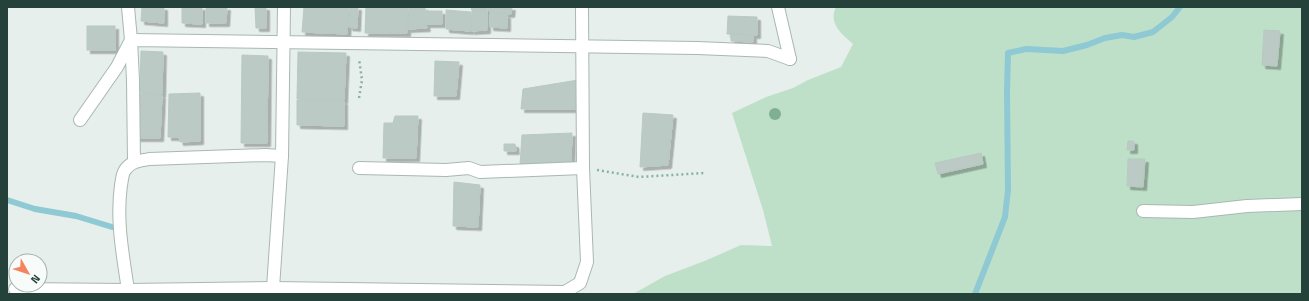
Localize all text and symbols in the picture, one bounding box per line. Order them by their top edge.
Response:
north arrow [8,253,48,293]
text: N [27,271,44,287]

